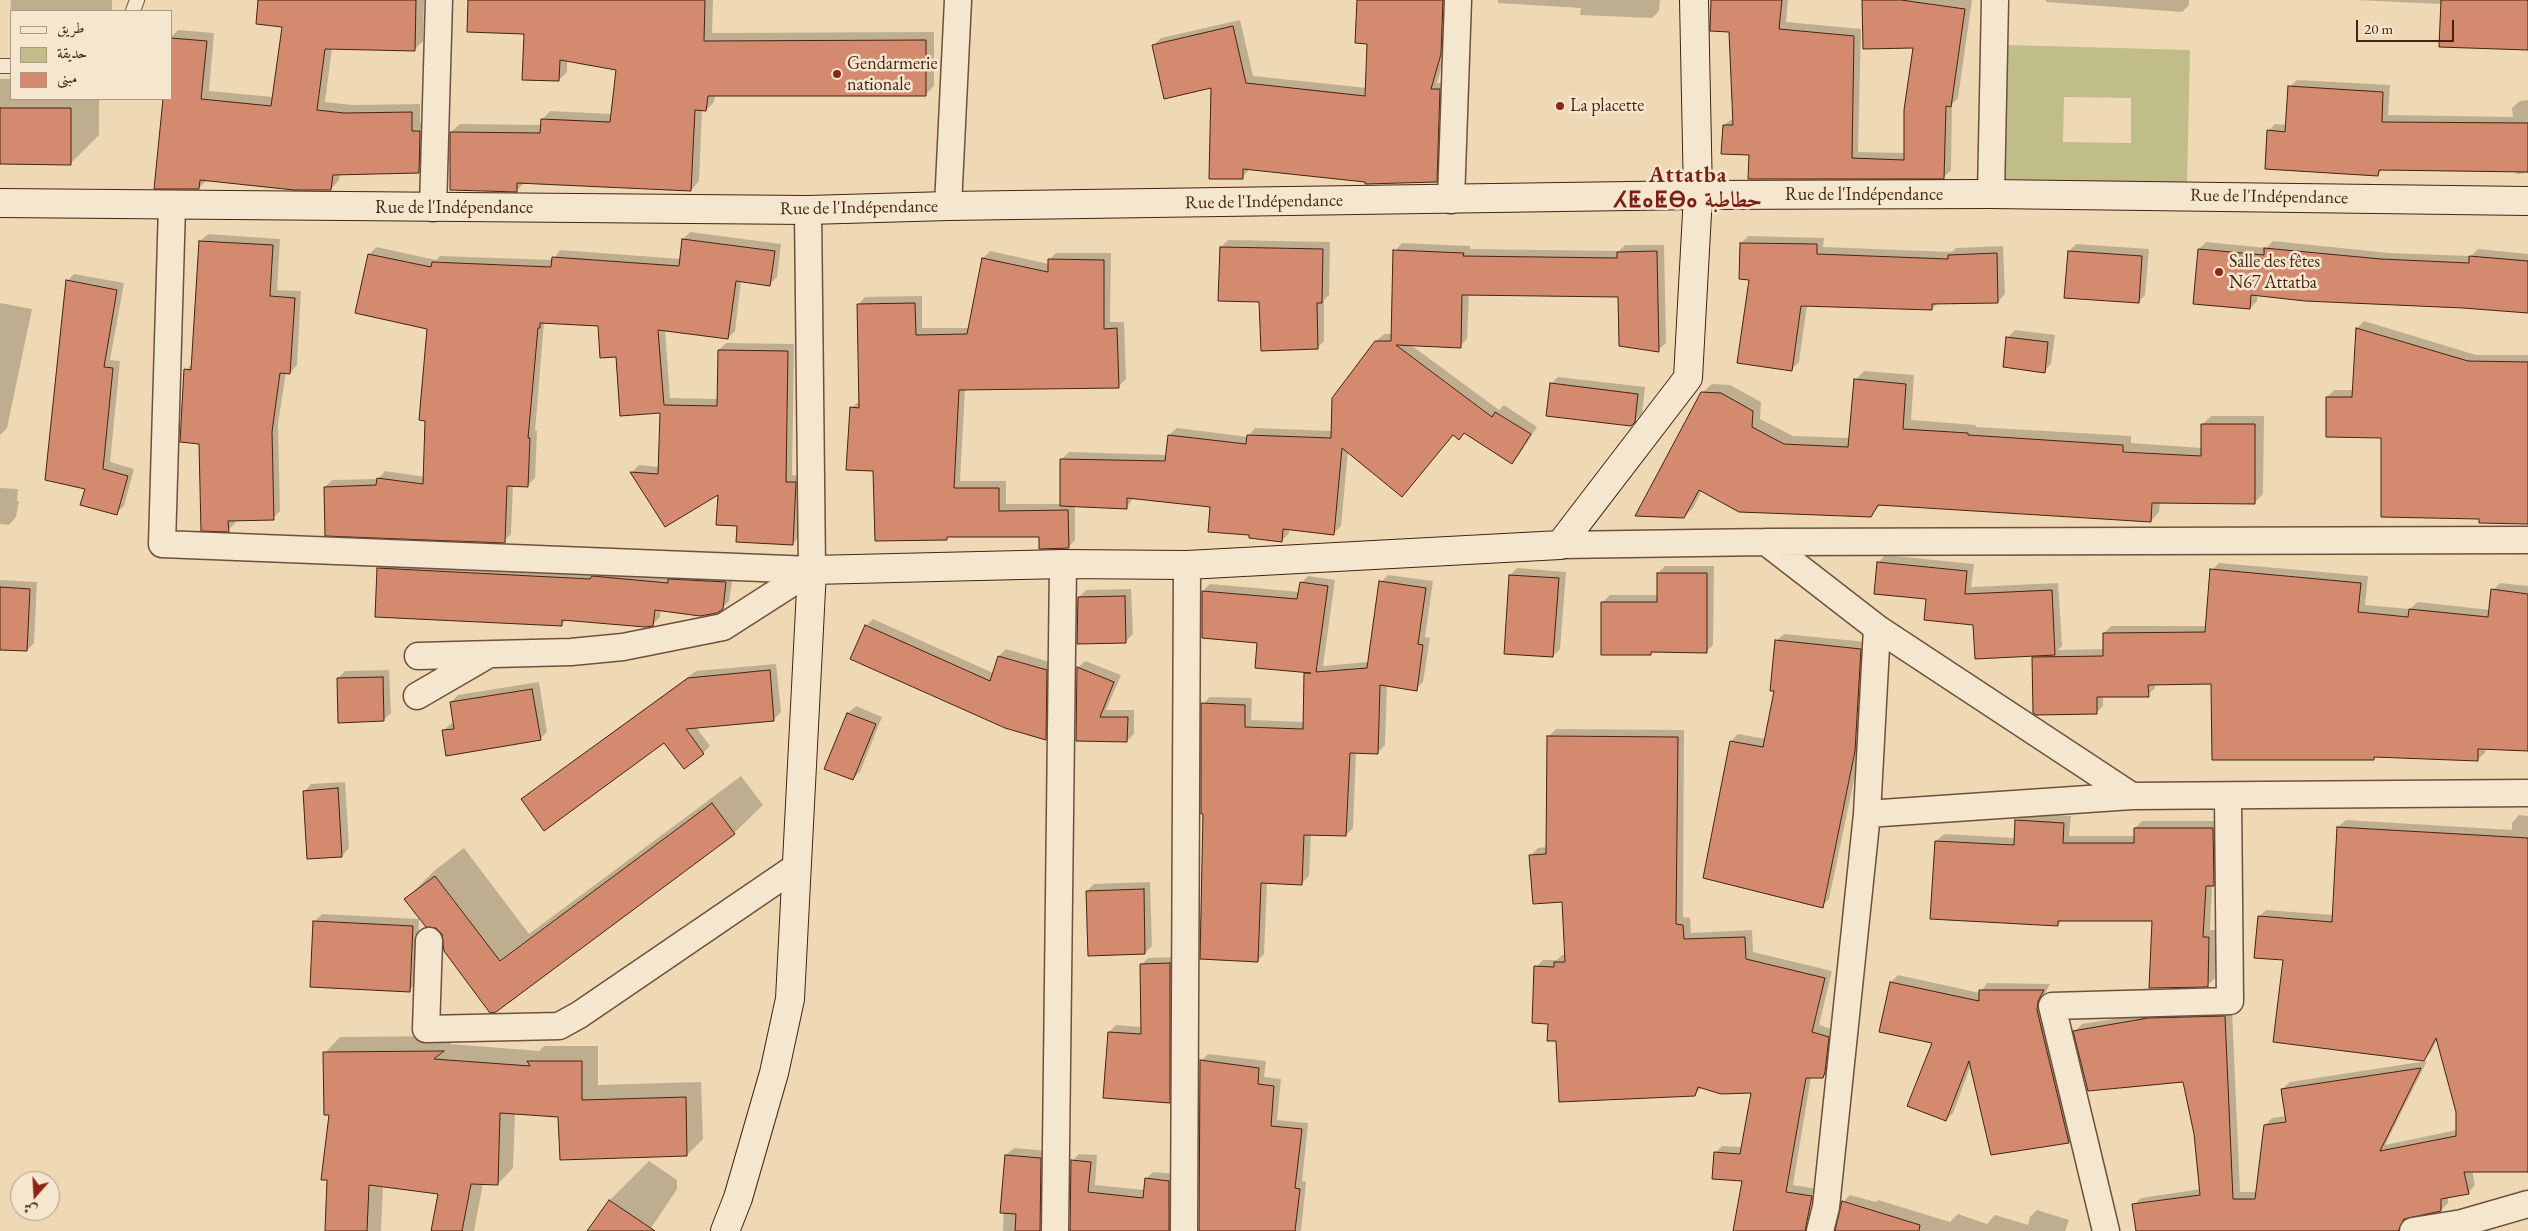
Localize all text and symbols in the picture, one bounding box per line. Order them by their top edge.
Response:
legend [10,10,172,100]
scale bar [2358,10,2456,42]
text: طريق [57,18,84,37]
text: 20 m [2364,19,2393,38]
text: حديقة [57,43,87,62]
place label: Gendarmerie nationale [847,53,937,96]
text: مبنى [57,68,77,87]
marker: Gendarmerie nationale [831,68,843,80]
place label: La placette [1570,95,1644,117]
marker: La placette [1554,100,1566,112]
district label: Attatba ⵃⵟⴰⵟⴱⴰ حطاطبة [1617,163,1759,215]
street label: Rue de l'Indépendance [1785,184,1943,206]
street label: Rue de l'Indépendance [2190,185,2348,209]
street label: Rue de l'Indépendance [1185,190,1343,214]
street label: Rue de l'Indépendance [780,196,938,220]
street label: Rue de l'Indépendance [375,197,533,219]
place label: Salle des fêtes N67 Attatba [2229,251,2320,294]
marker: Salle des fêtes N67 Attatba [2213,266,2225,278]
north arrow [10,1171,60,1221]
text: ش [21,1198,40,1220]

